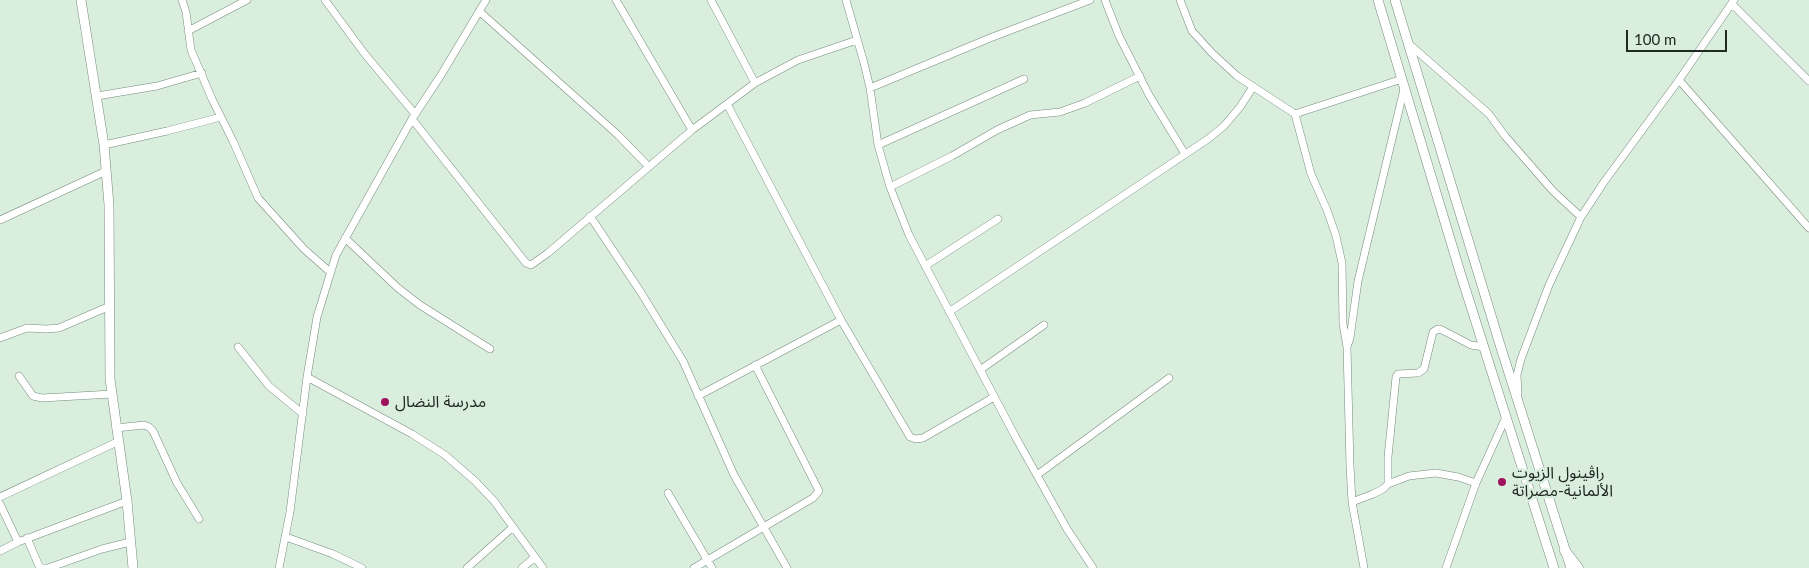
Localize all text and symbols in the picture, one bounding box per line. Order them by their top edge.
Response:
scale bar [1629,20,1730,52]
text: 100 m [1634,30,1676,48]
place label: مدرسة النضال [395,392,486,412]
marker: مدرسة النضال [379,396,391,408]
place label: راڤينول الزيوت الألمانية-مصراتة [1512,463,1613,501]
marker: راڤينول الزيوت الألمانية-مصراتة [1496,476,1508,488]

